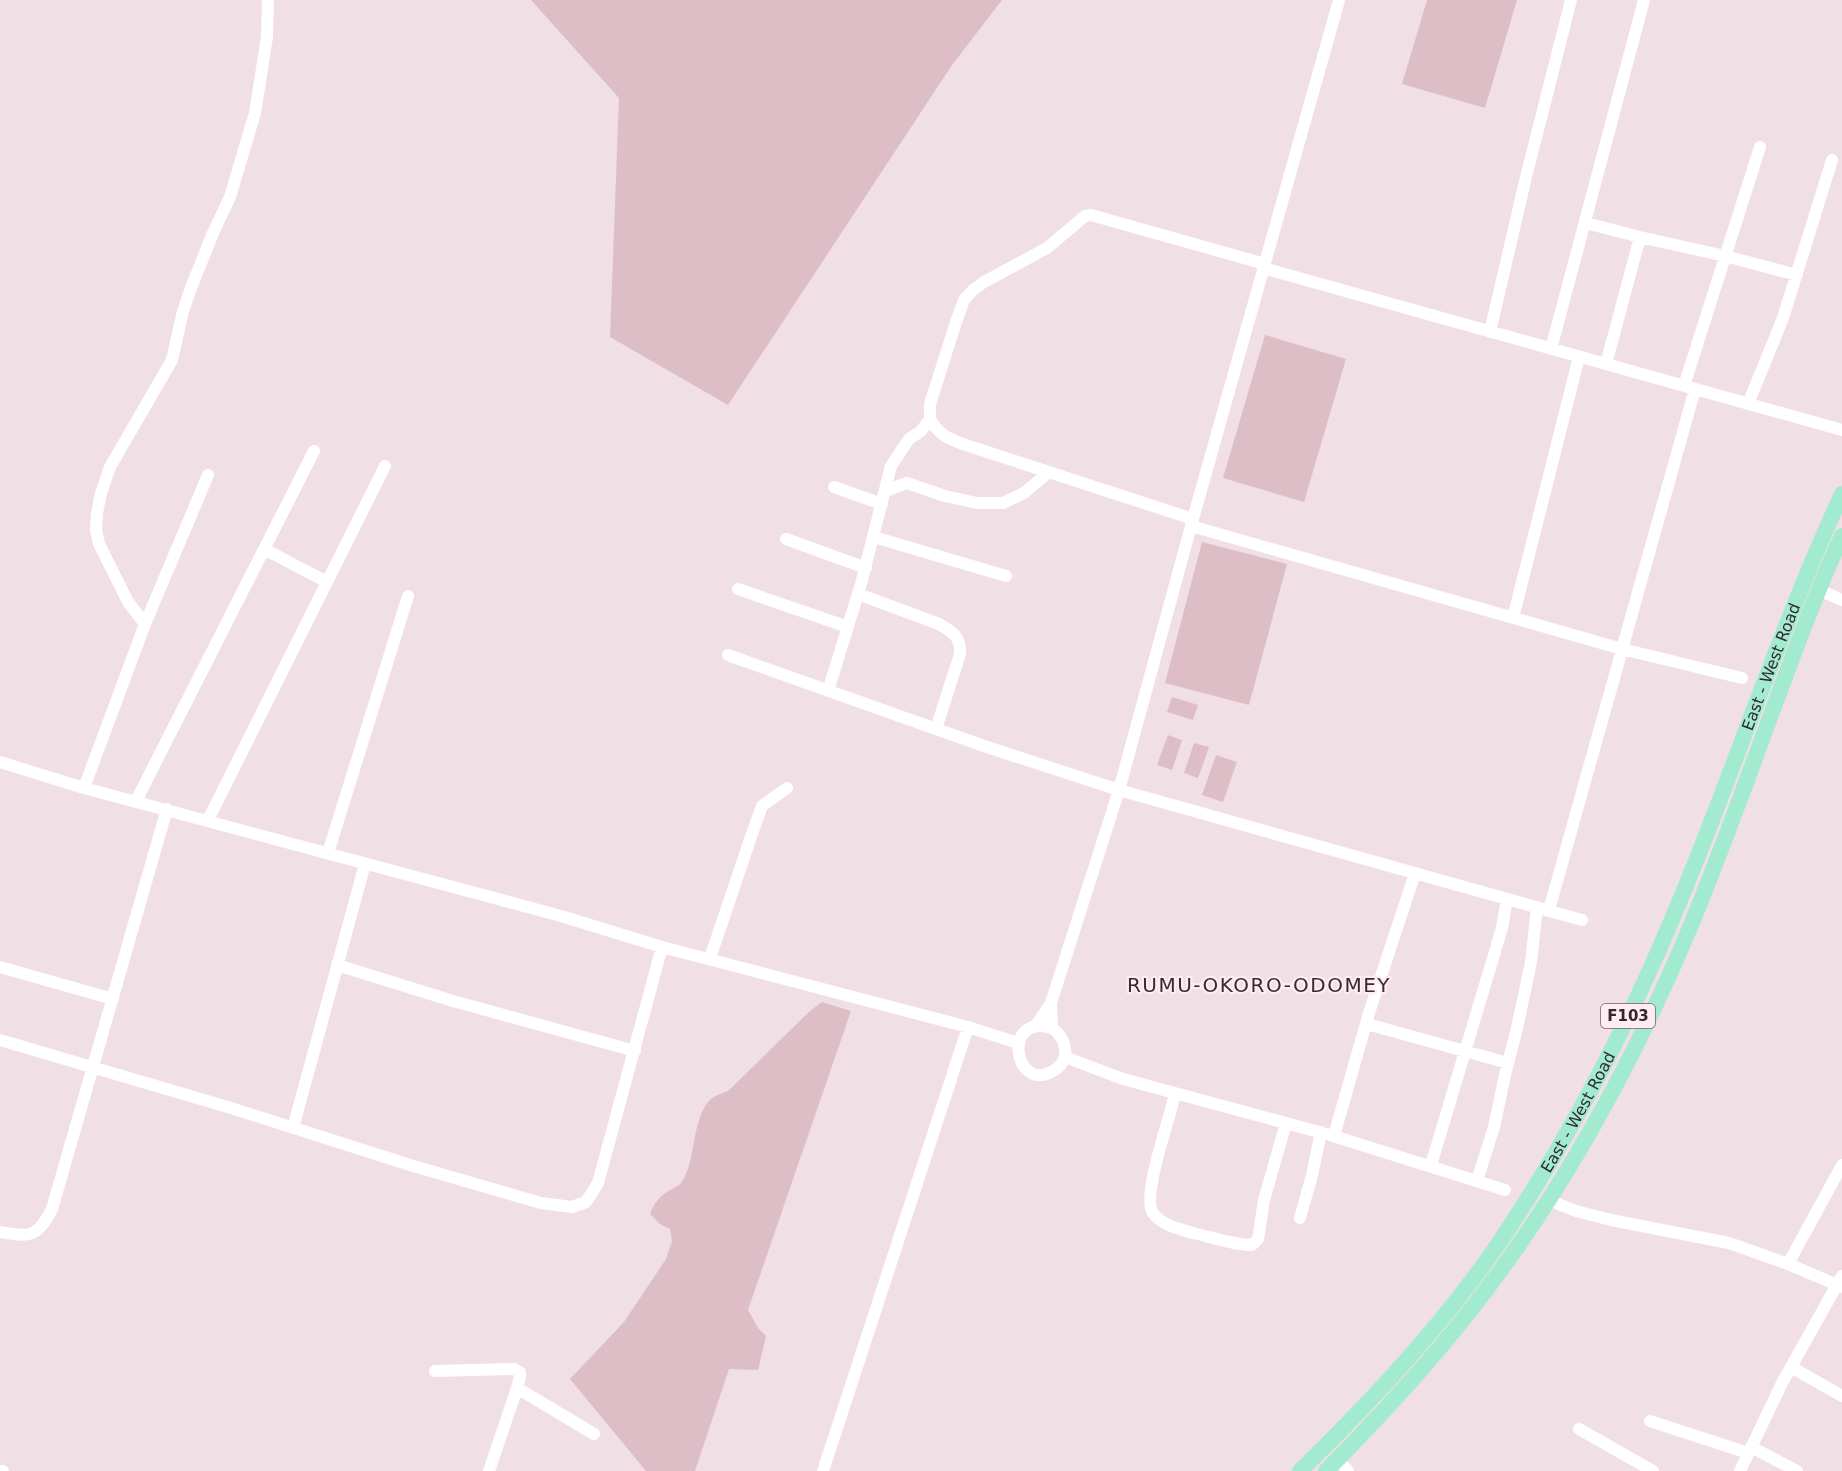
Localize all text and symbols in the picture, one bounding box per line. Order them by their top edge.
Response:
street label: East - West Road [1738,600,1804,733]
district label: RUMU-OKORO-ODOMEY [1127,973,1391,997]
road number: F103 [1601,1004,1655,1028]
street label: East - West Road [1537,1049,1619,1176]

